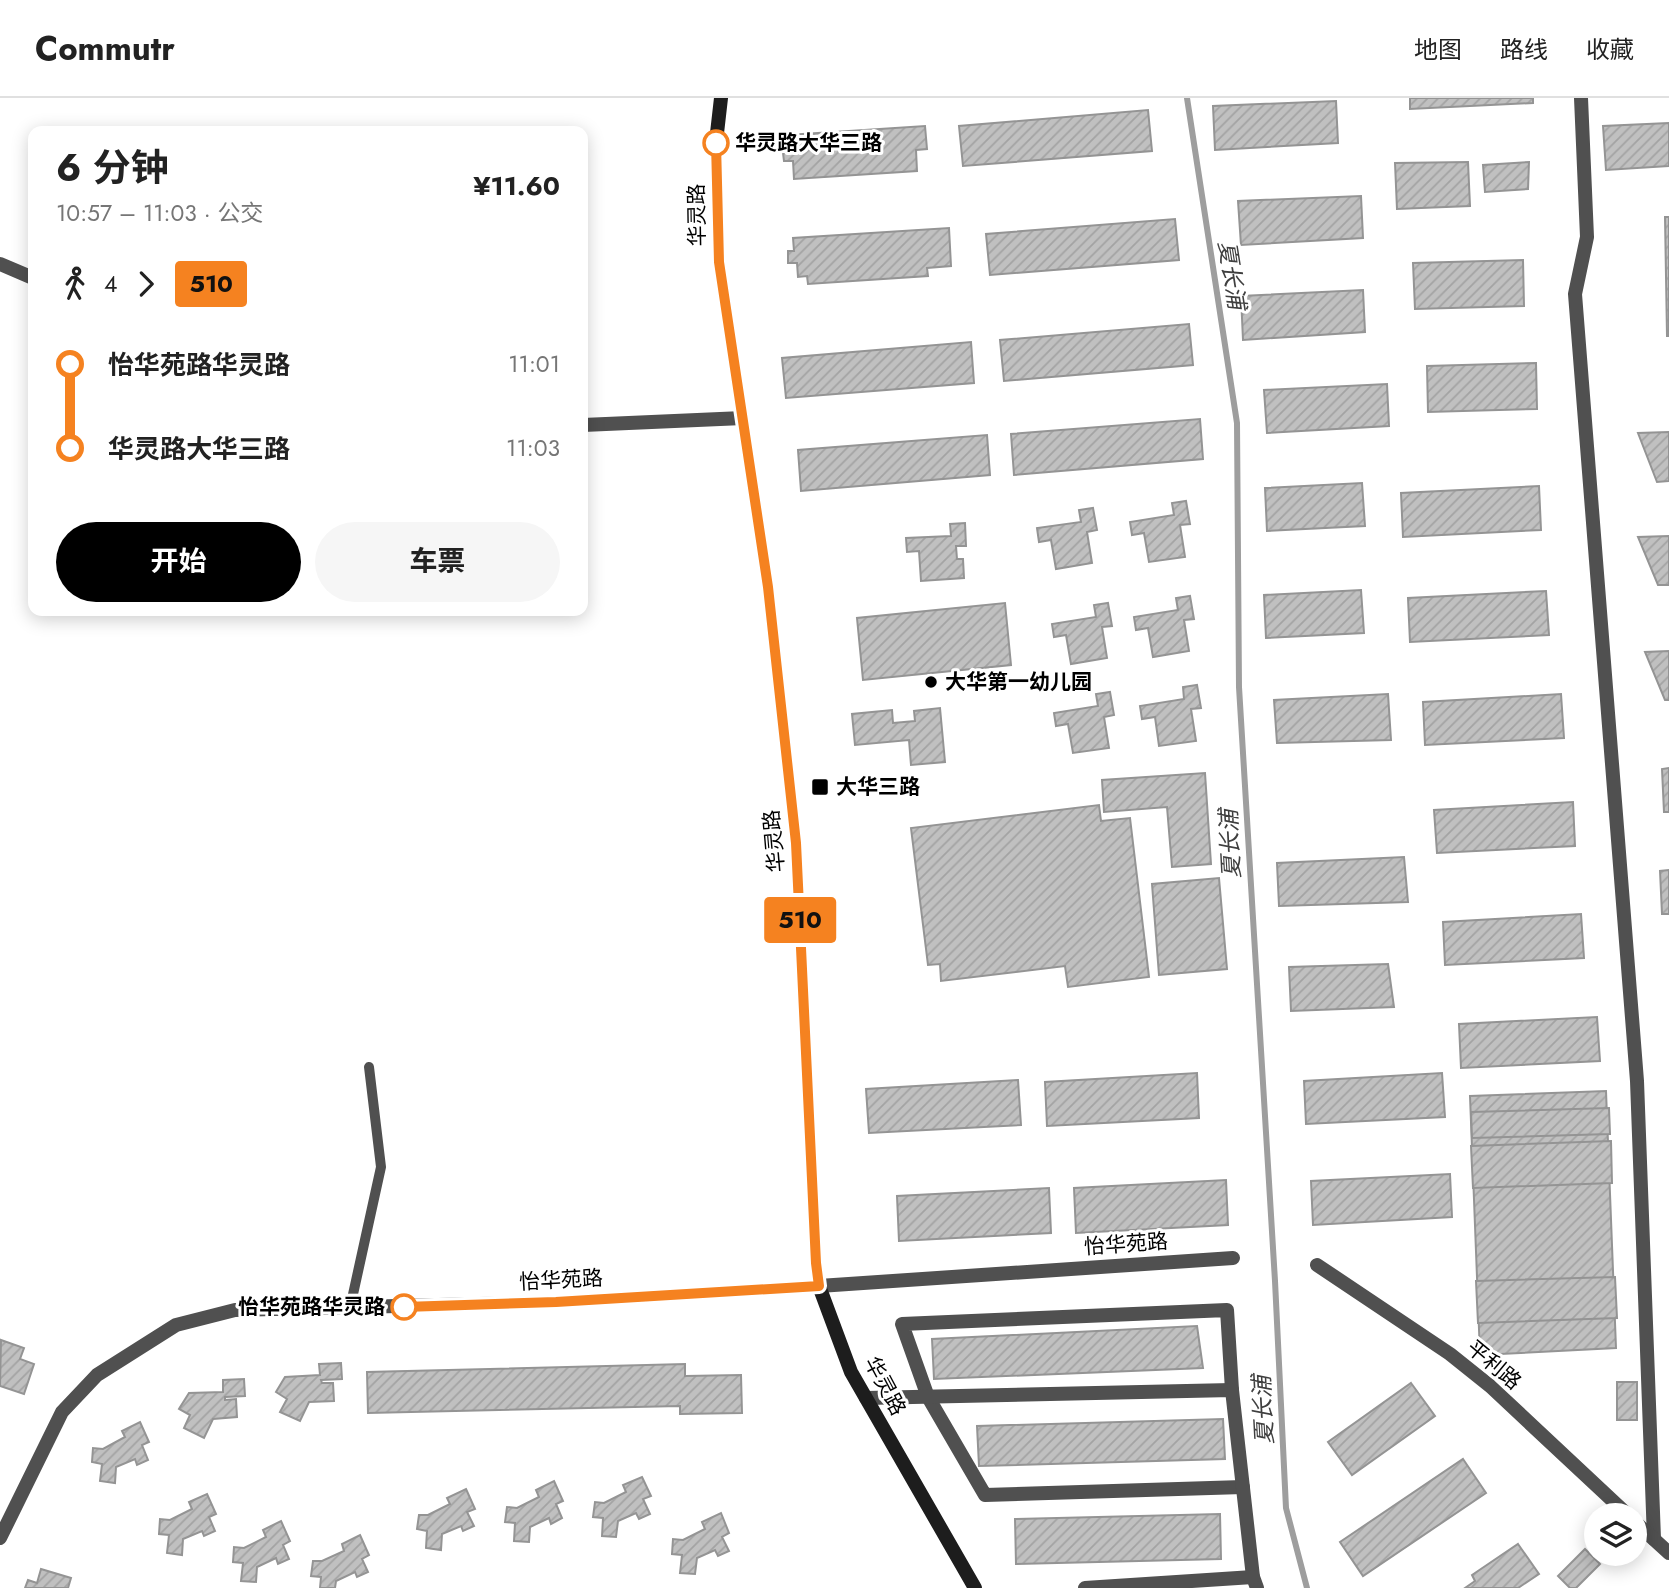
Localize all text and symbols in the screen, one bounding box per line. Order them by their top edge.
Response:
text: Commutr [35,25,175,72]
text: 地图 [1414,32,1462,67]
text: 路线 [1500,32,1548,67]
text: 收藏 [1586,32,1634,67]
place label: 华灵路大华三路 [735,128,882,158]
marker: 华灵路大华三路 [703,130,729,156]
text: 6 分钟 [56,140,169,195]
text: ¥11.60 [473,167,560,205]
street label: 华灵路 [681,183,713,247]
text: 10:57 – 11:03 · 公交 [56,196,264,230]
water label: 夏长浦 [1210,238,1255,316]
icon: walk [56,265,94,303]
icon: forward [127,265,165,303]
text: 510 [189,266,233,301]
text: 4 [104,267,117,301]
text: 怡华苑路华灵路 [108,346,290,384]
text: 11:01 [508,347,560,381]
text: 华灵路大华三路 [108,430,290,468]
text: 11:03 [506,431,560,465]
button: 开始 [56,522,301,602]
button: 车票 [315,522,560,602]
place label: 大华第一幼儿园 [945,667,1092,697]
marker: 大华第一幼儿园 [923,674,939,690]
place label: 大华三路 [836,772,920,802]
marker: 大华三路 [810,777,830,797]
water label: 夏长浦 [1211,805,1249,879]
street label: 华灵路 [756,808,792,874]
line badge: 510 [760,897,840,943]
text: 510 [778,902,822,937]
street label: 怡华苑路 [1083,1226,1169,1262]
street label: 怡华苑路 [518,1263,604,1297]
place label: 怡华苑路华灵路 [238,1292,385,1322]
marker: 怡华苑路华灵路 [391,1294,417,1320]
street label: 平利路 [1460,1333,1528,1397]
street label: 华灵路 [857,1351,913,1421]
water label: 夏长浦 [1244,1371,1282,1445]
map controls [1584,1503,1647,1566]
button: layers [1584,1503,1647,1566]

